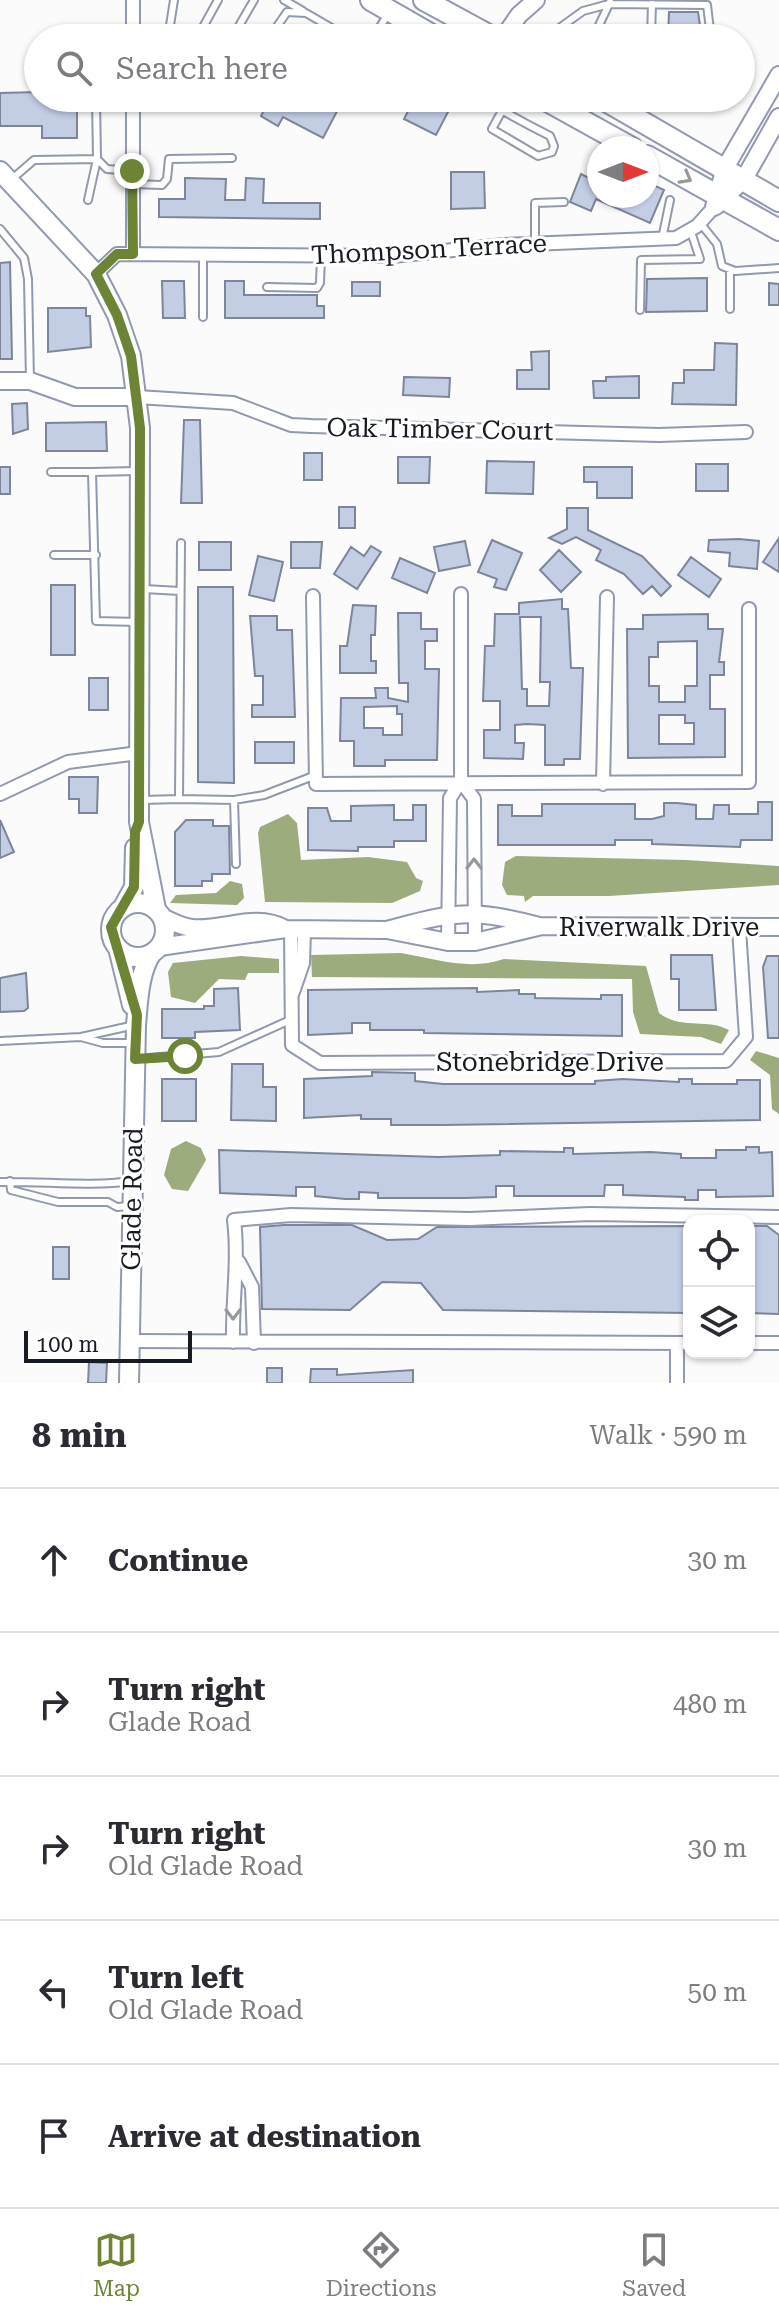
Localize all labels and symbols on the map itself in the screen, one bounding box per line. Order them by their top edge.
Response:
north arrow [587,136,659,208]
route end [114,153,150,189]
one-way arrow [677,168,692,183]
street label: Thompson Terrace [310,228,548,270]
street label: Oak Timber Court [326,412,554,446]
one-way arrow [465,857,483,870]
street label: Riverwalk Drive [559,912,759,942]
route start [167,1038,203,1074]
street label: Stonebridge Drive [436,1047,664,1077]
street label: Glade Road [116,1127,148,1271]
one-way arrow [224,1308,242,1321]
scale bar [24,1327,192,1363]

